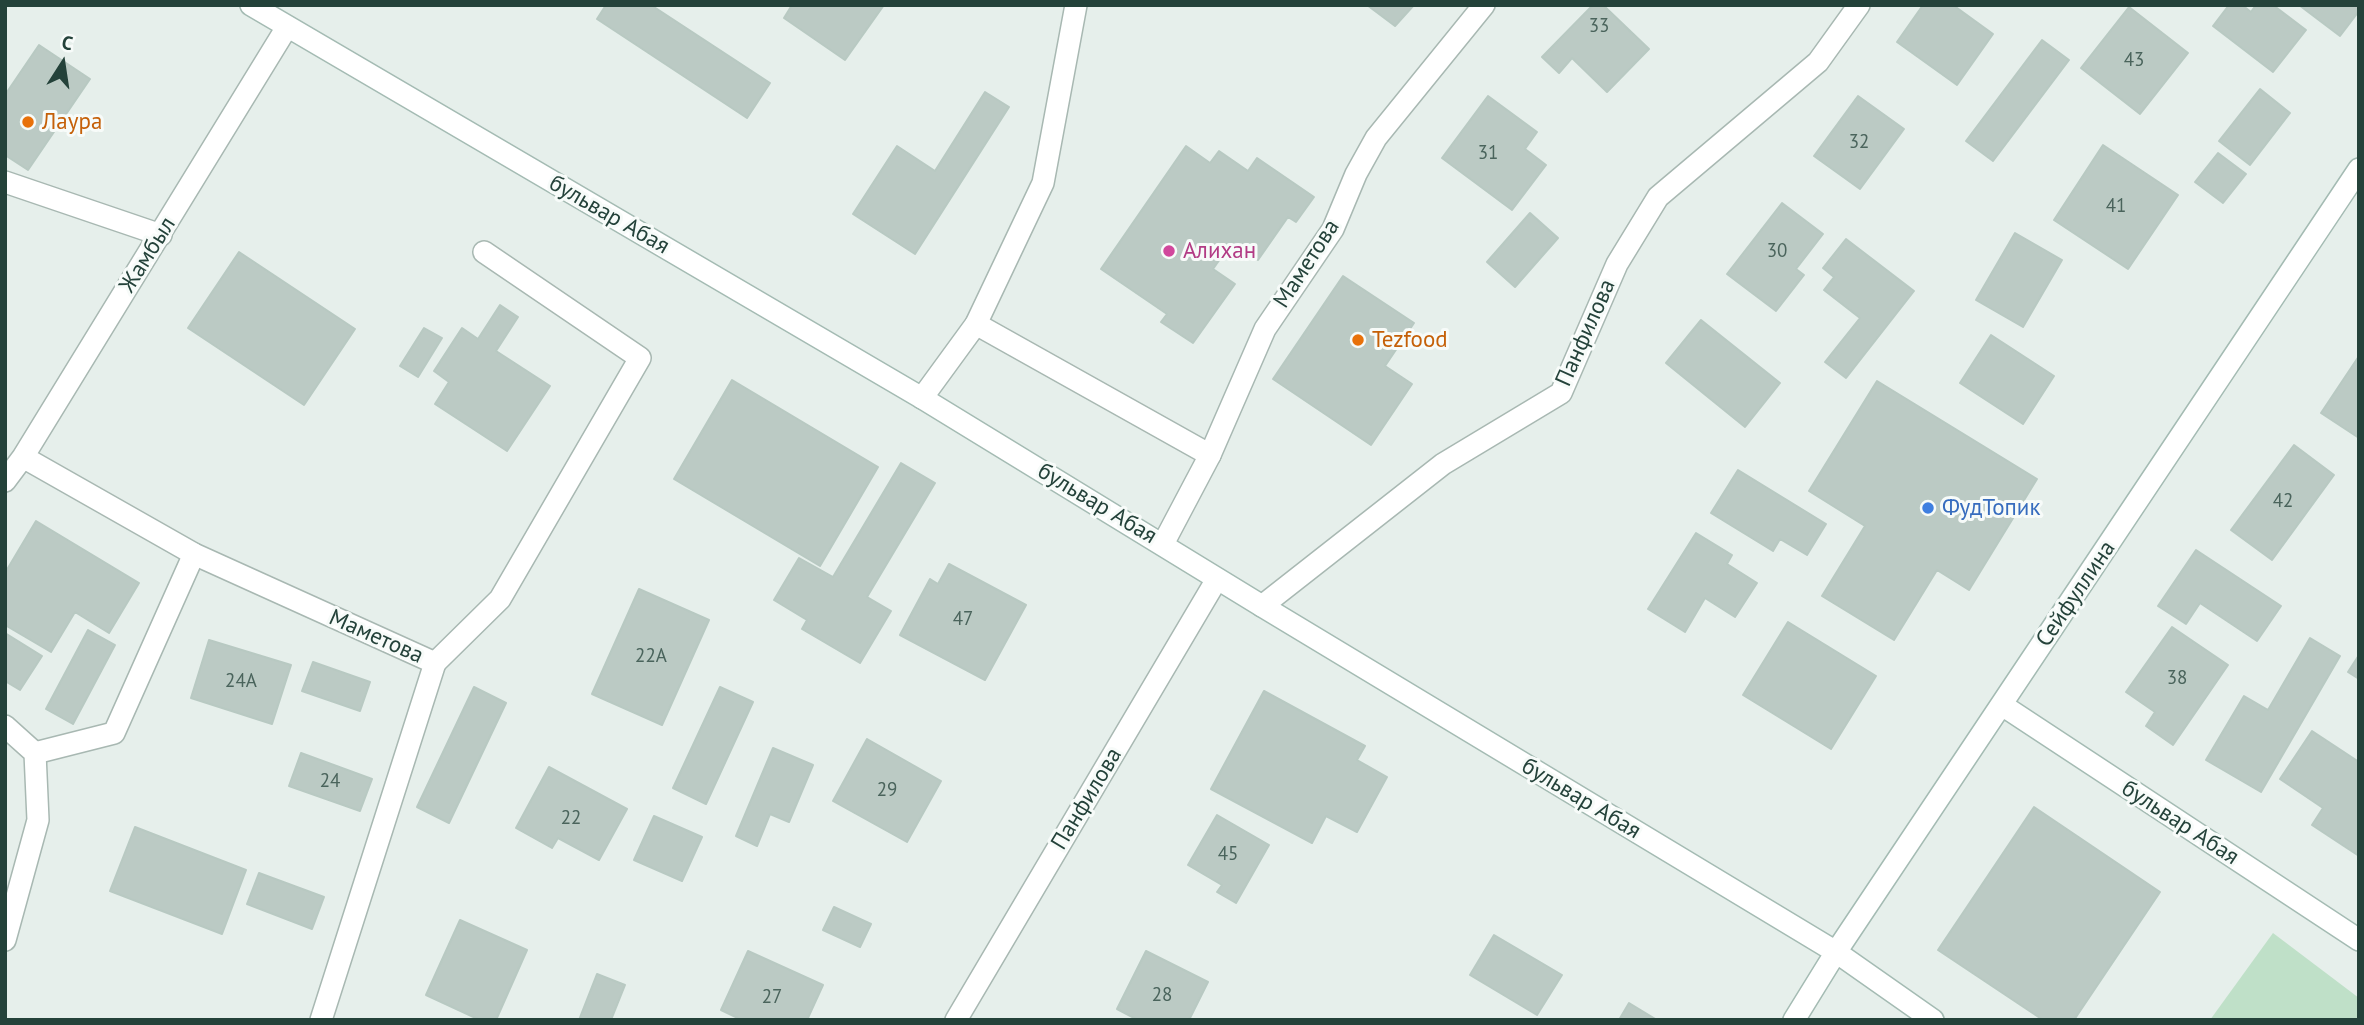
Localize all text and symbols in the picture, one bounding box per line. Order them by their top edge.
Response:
house number: 33 [1589,16,1609,38]
north arrow [28,28,98,98]
text: С [60,30,75,55]
house number: 43 [2124,50,2144,72]
place label: Лаура [42,108,102,136]
marker: Лаура [20,114,36,130]
house number: 32 [1849,132,1869,154]
house number: 31 [1478,143,1498,165]
street label: бульвар Абая [544,169,674,261]
house number: 41 [2106,196,2126,218]
street label: Жамбыл [114,212,182,298]
street label: Маметова [1268,215,1346,313]
place label: Алихан [1183,237,1256,265]
house number: 30 [1767,241,1787,263]
marker: Алихан [1161,243,1177,259]
street label: Панфилова [1550,275,1622,391]
place label: Tezfood [1372,326,1448,354]
marker: Tezfood [1350,332,1366,348]
street label: бульвар Абая [1032,458,1162,550]
house number: 42 [2273,491,2293,513]
place label: ФудТопик [1942,494,2040,522]
marker: ФудТопик [1920,500,1936,516]
street label: Сейфуллина [2030,536,2122,652]
street label: Маметова [325,604,427,670]
house number: 47 [953,609,973,631]
house number: 22А [635,646,667,668]
house number: 38 [2167,668,2187,690]
house number: 24А [225,671,257,693]
street label: Панфилова [1046,743,1128,855]
street label: бульвар Абая [1516,753,1646,845]
house number: 24 [320,771,340,793]
street label: бульвар Абая [2116,775,2244,871]
house number: 29 [877,780,897,802]
house number: 22 [561,808,581,830]
house number: 45 [1218,844,1238,866]
house number: 28 [1152,985,1172,1007]
house number: 27 [762,987,782,1009]

